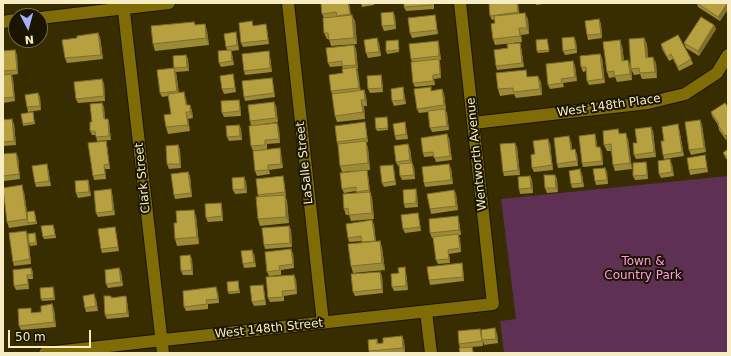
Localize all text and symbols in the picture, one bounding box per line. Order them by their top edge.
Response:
north arrow [8,8,48,48]
text: N [24,32,34,46]
street label: West 148th Place [556,92,662,120]
street label: Wentworth Avenue [464,97,490,211]
street label: LaSalle Street [293,121,317,205]
street label: Clark Street [132,142,154,214]
park label: Town & Country Park [604,255,682,283]
street label: West 148th Street [214,316,324,342]
scale bar [10,322,93,348]
text: 50 m [15,330,46,344]

